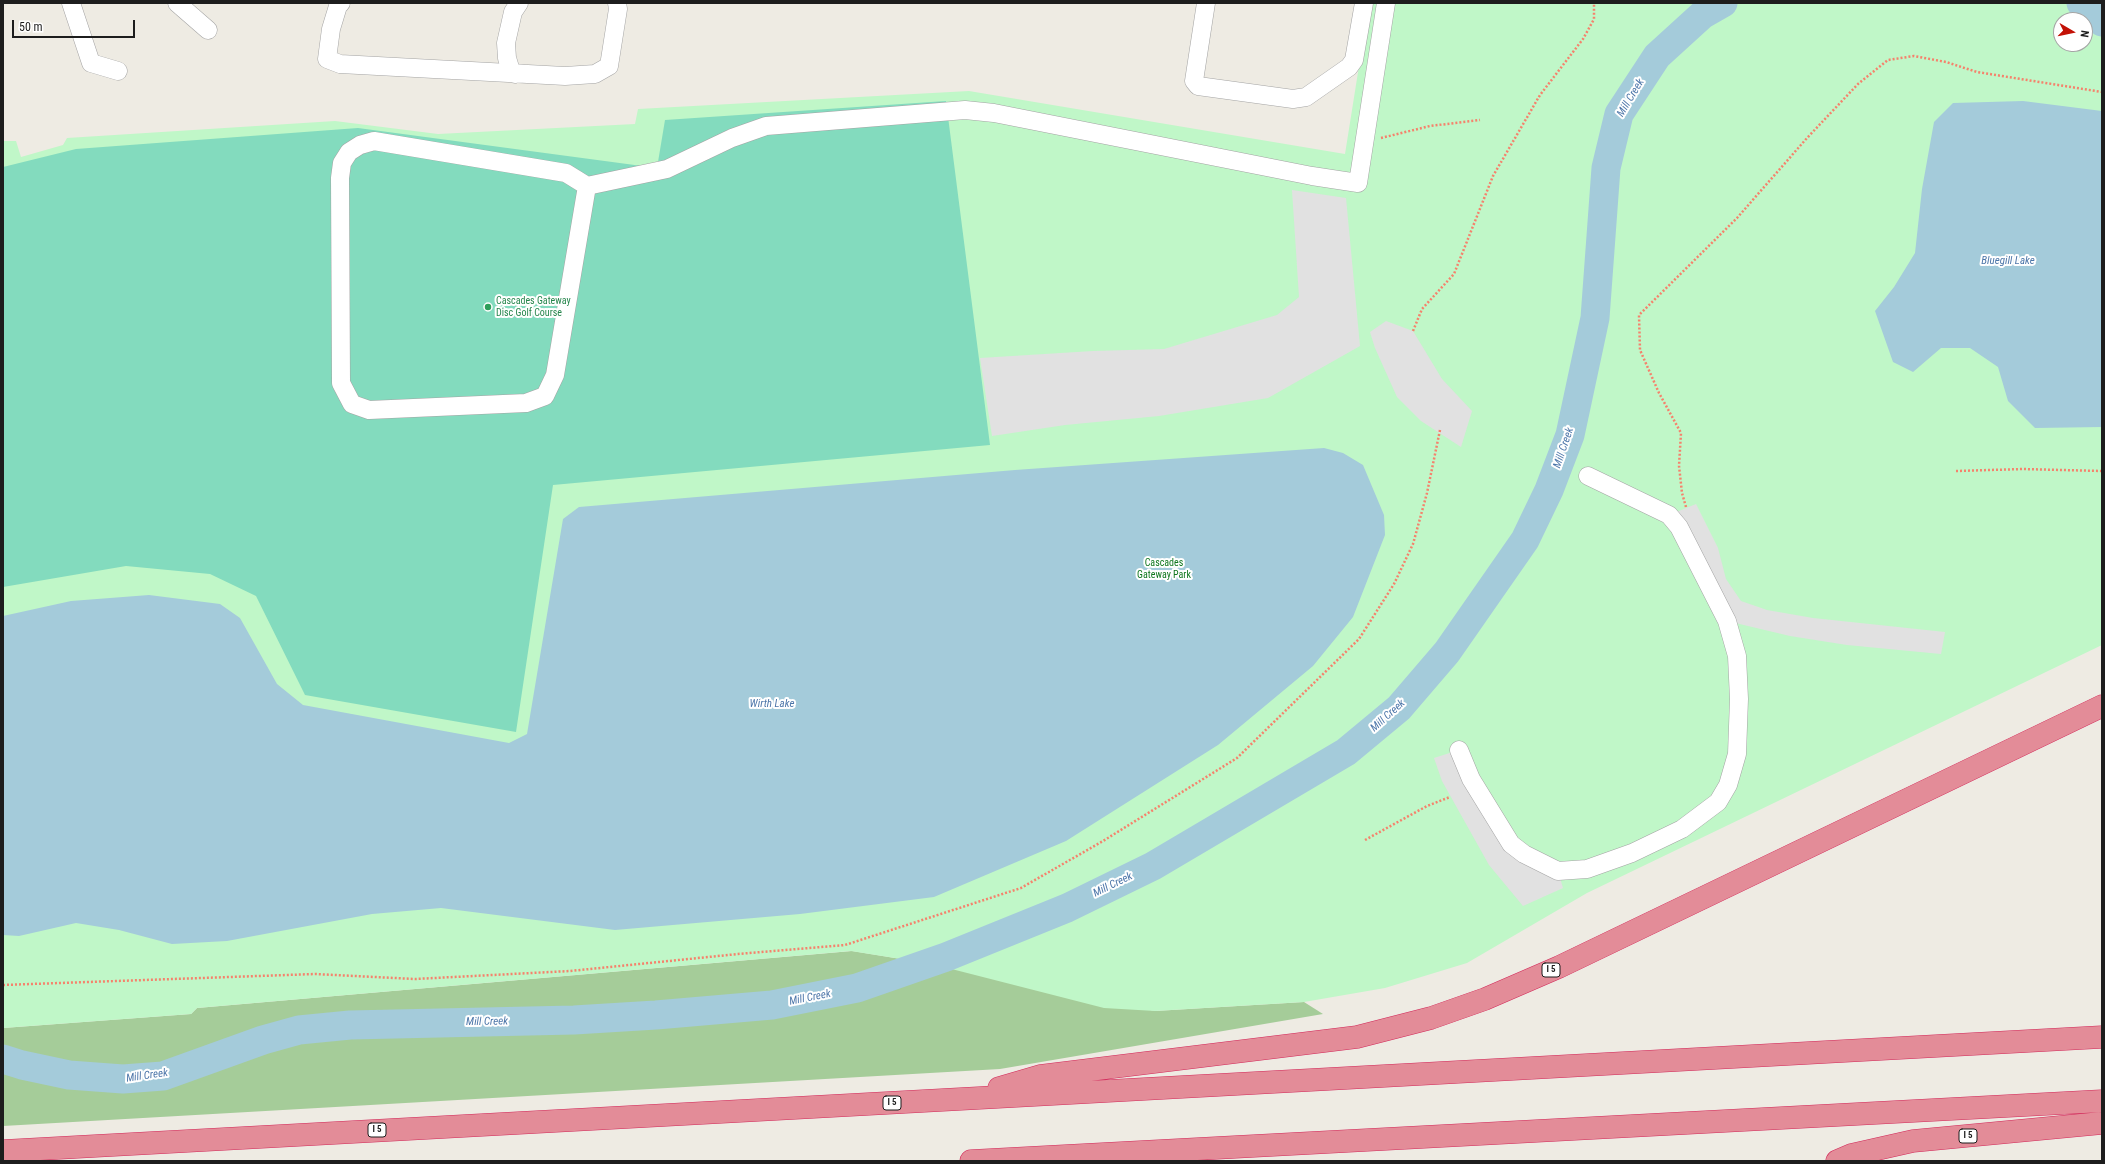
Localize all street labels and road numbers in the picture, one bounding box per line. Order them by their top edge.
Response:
road number: I 5 [1542,963,1560,977]
road number: I 5 [883,1096,901,1110]
road number: I 5 [368,1123,386,1137]
road number: I 5 [1959,1129,1977,1143]

